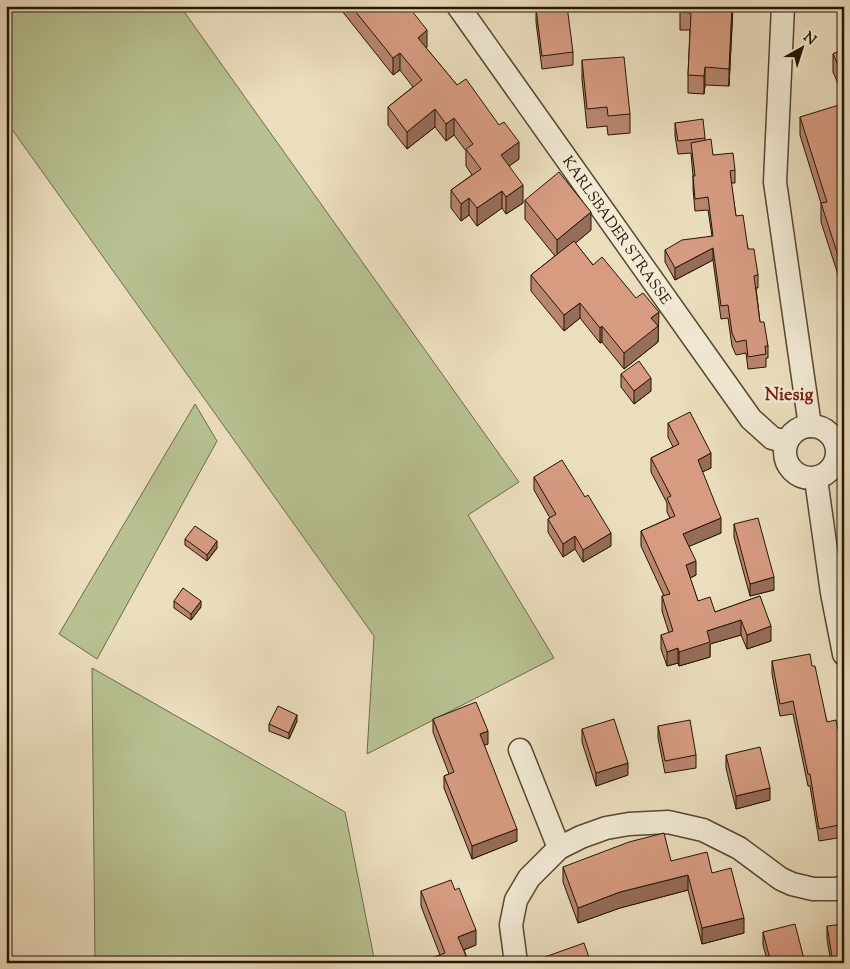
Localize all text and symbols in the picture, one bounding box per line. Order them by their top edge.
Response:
north arrow [778,22,828,72]
text: N [798,28,820,51]
street label: KARLSBADER STRASSE [556,152,675,309]
district label: Niesig [765,383,813,409]

